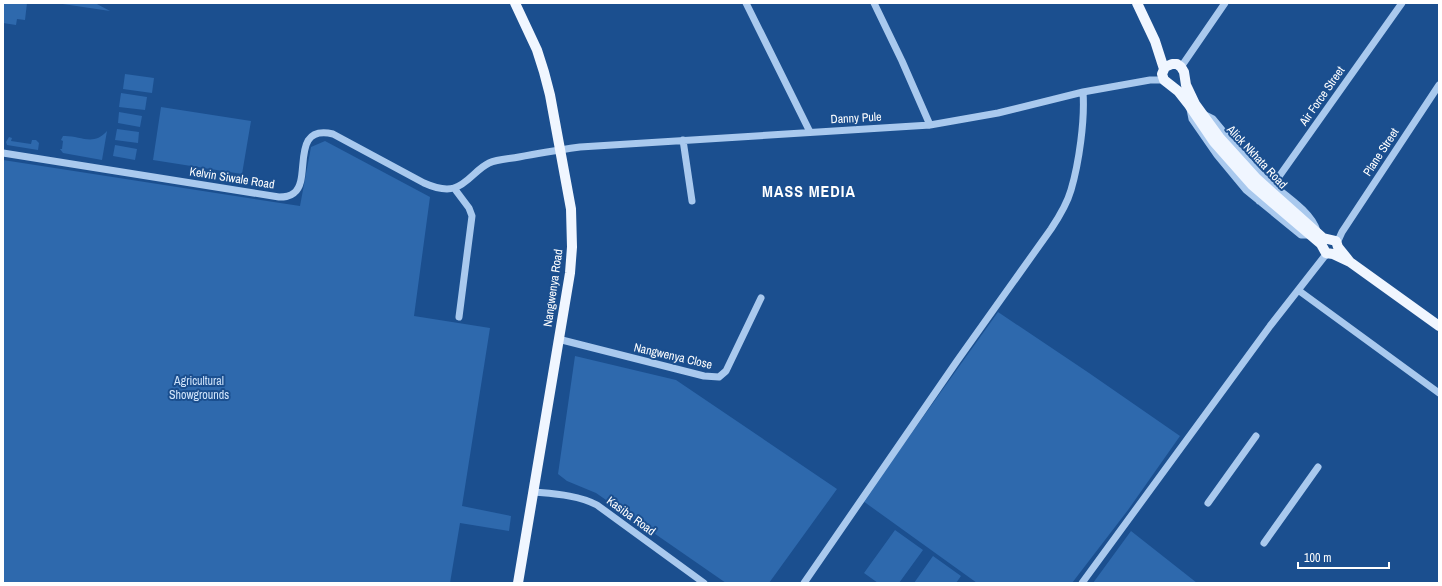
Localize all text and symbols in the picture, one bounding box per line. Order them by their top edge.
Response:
street label: Air Force Street [1295,63,1348,130]
street label: Danny Pule [830,109,882,127]
street label: Alick Nkhata Road [1223,121,1291,192]
street label: Plane Street [1360,125,1403,179]
street label: Kelvin Siwale Road [188,163,276,193]
district label: MASS MEDIA [762,180,856,202]
street label: Nangwenya Road [540,248,566,328]
street label: Nangwenya Close [632,339,714,373]
park label: Agricultural Showgrounds [169,373,229,403]
street label: Kasiba Road [603,493,659,539]
scale bar [1298,544,1389,570]
text: 100 m [1304,550,1331,566]

